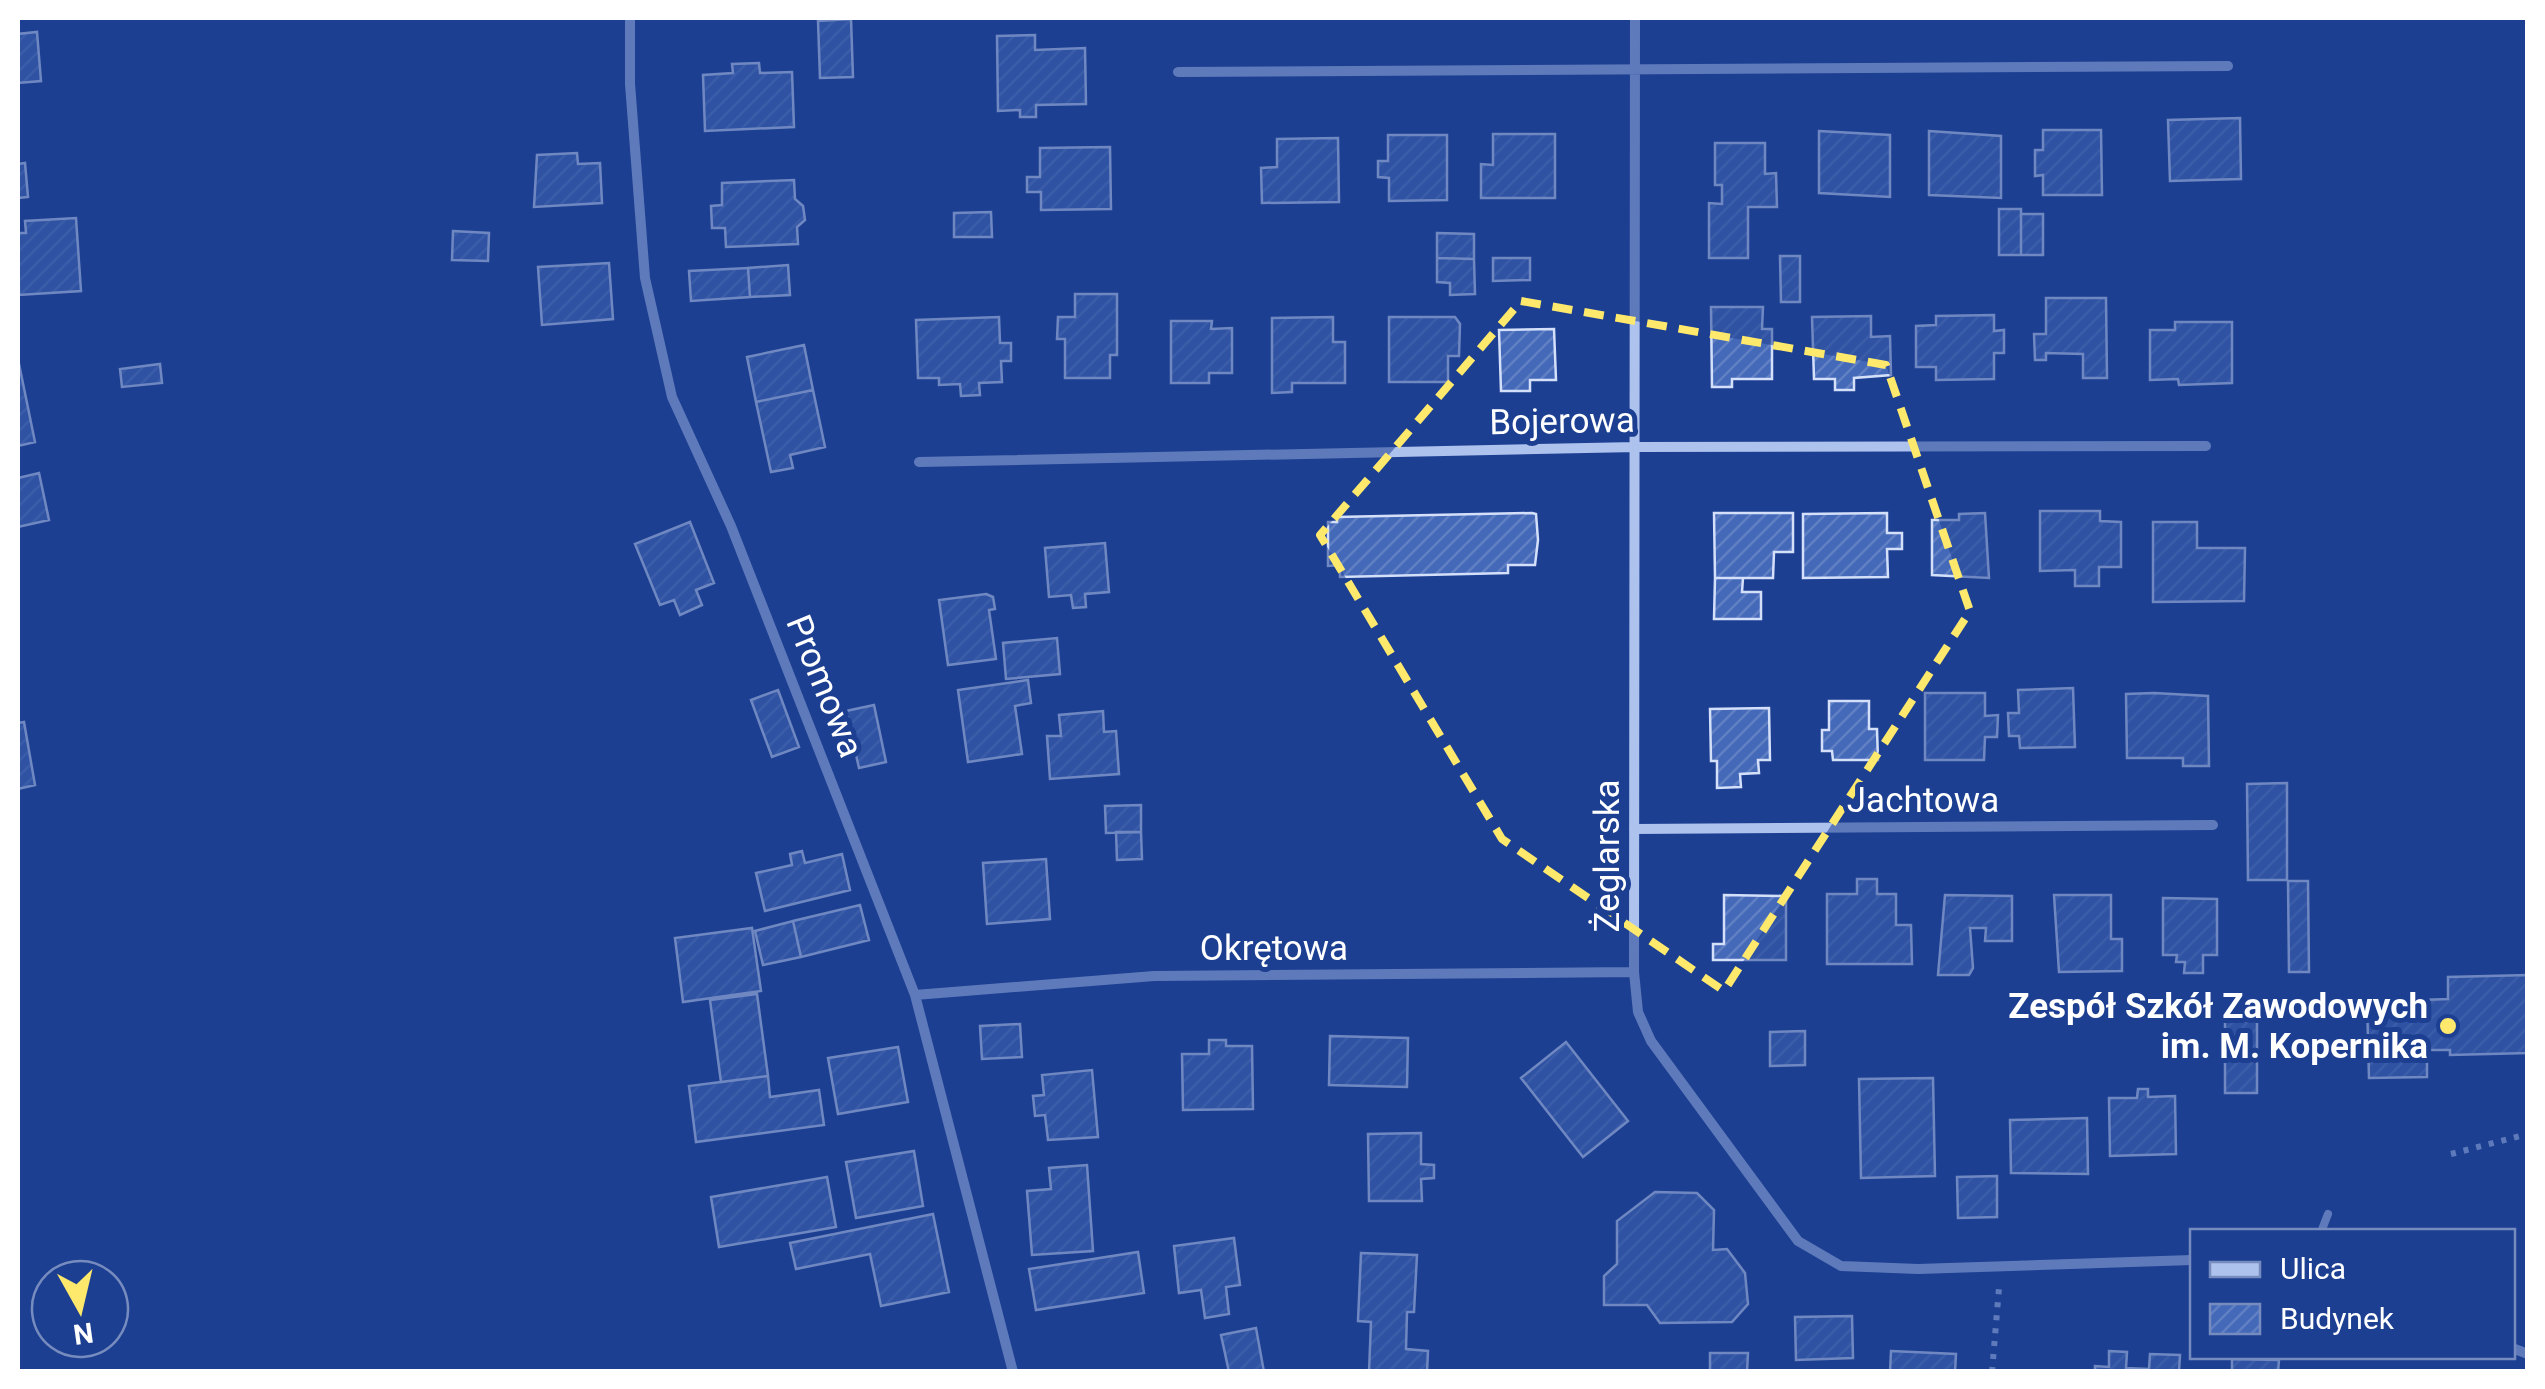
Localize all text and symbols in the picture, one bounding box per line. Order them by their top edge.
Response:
street label: Bojerowa [1489,400,1635,443]
street label: Promowa [778,609,872,763]
street label: Żeglarska [1587,779,1628,933]
street label: Jachtowa [1847,780,1999,821]
street label: Okrętowa [1200,928,1348,969]
place label: Zespół Szkół Zawodowych im. M. Kopernika [2008,986,2428,1067]
marker: Zespół Szkół Zawodowych im. M. Kopernika [2437,1015,2459,1037]
legend [2190,1229,2515,1359]
text: Ulica [2280,1251,2346,1286]
north arrow [30,1259,130,1359]
text: Budynek [2280,1301,2395,1336]
text: N [71,1316,95,1351]

